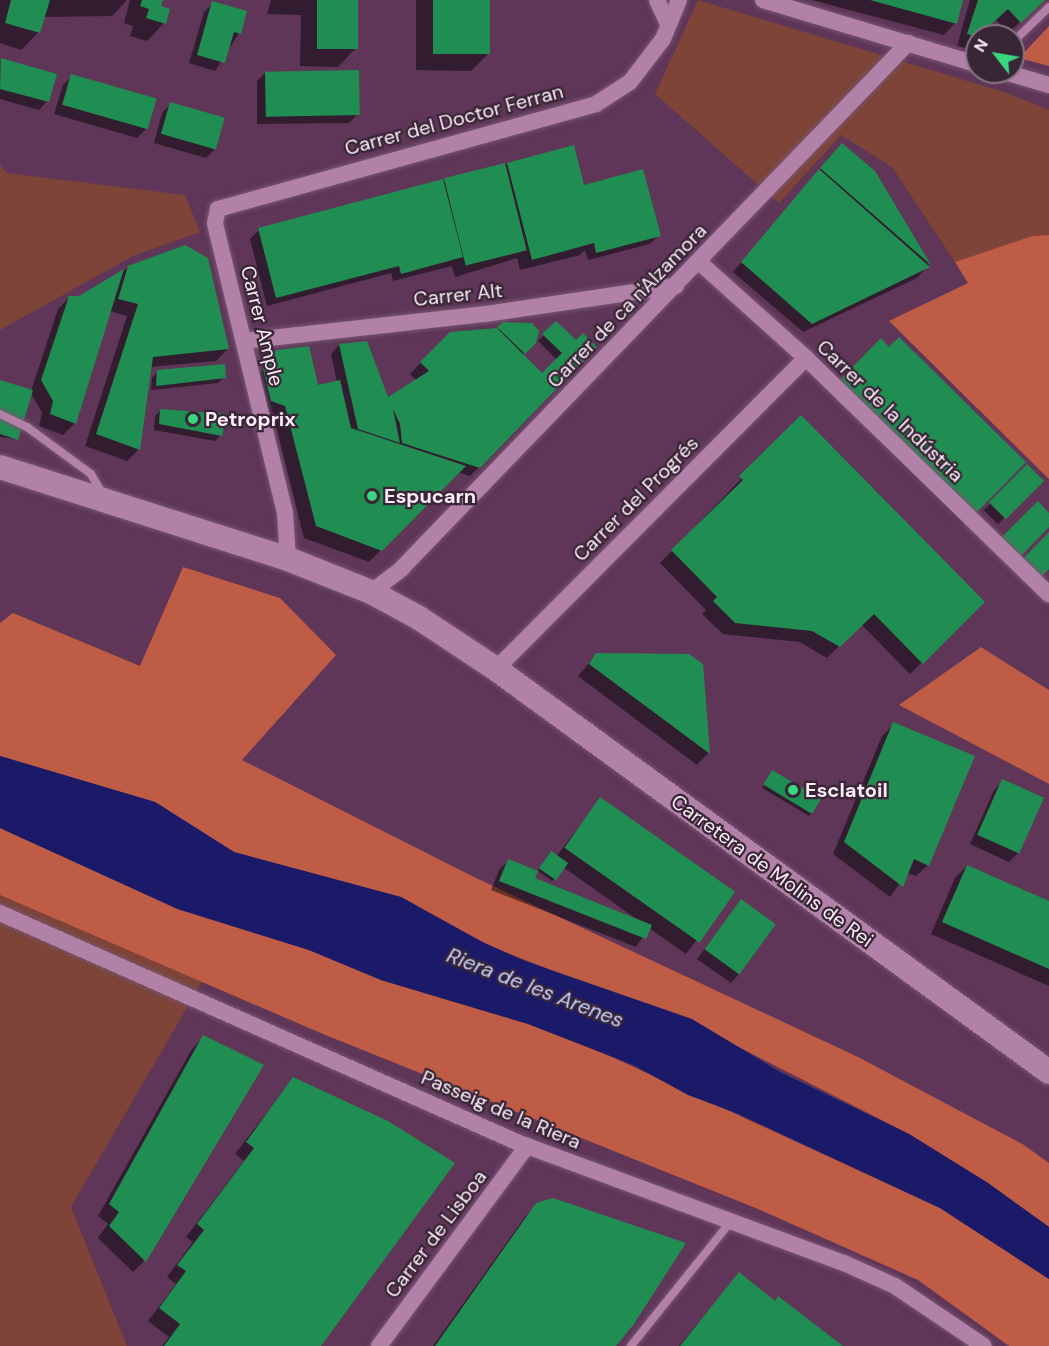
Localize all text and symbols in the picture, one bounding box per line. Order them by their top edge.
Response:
north arrow [965,24,1025,84]
text: N [969,35,993,56]
street label: Carrer del Doctor Ferran [342,79,566,161]
street label: Carrer de ca n'Alzamora [542,219,712,393]
street label: Carrer Ample [235,263,289,389]
street label: Carrer Alt [412,278,504,312]
street label: Carrer de la Indústria [812,335,968,487]
place label: Petroprix [205,407,296,431]
marker: Petroprix [186,412,200,426]
street label: Carrer del Progrés [568,431,704,567]
place label: Espucarn [384,484,476,508]
marker: Espucarn [365,489,379,503]
place label: Esclatoil [805,778,888,802]
marker: Esclatoil [786,783,800,797]
street label: Carretera de Molins de Rei [666,790,878,952]
water label: Riera de les Arenes [443,943,627,1033]
street label: Passeig de la Riera [418,1066,584,1154]
street label: Carrer de Lisboa [380,1165,492,1303]

